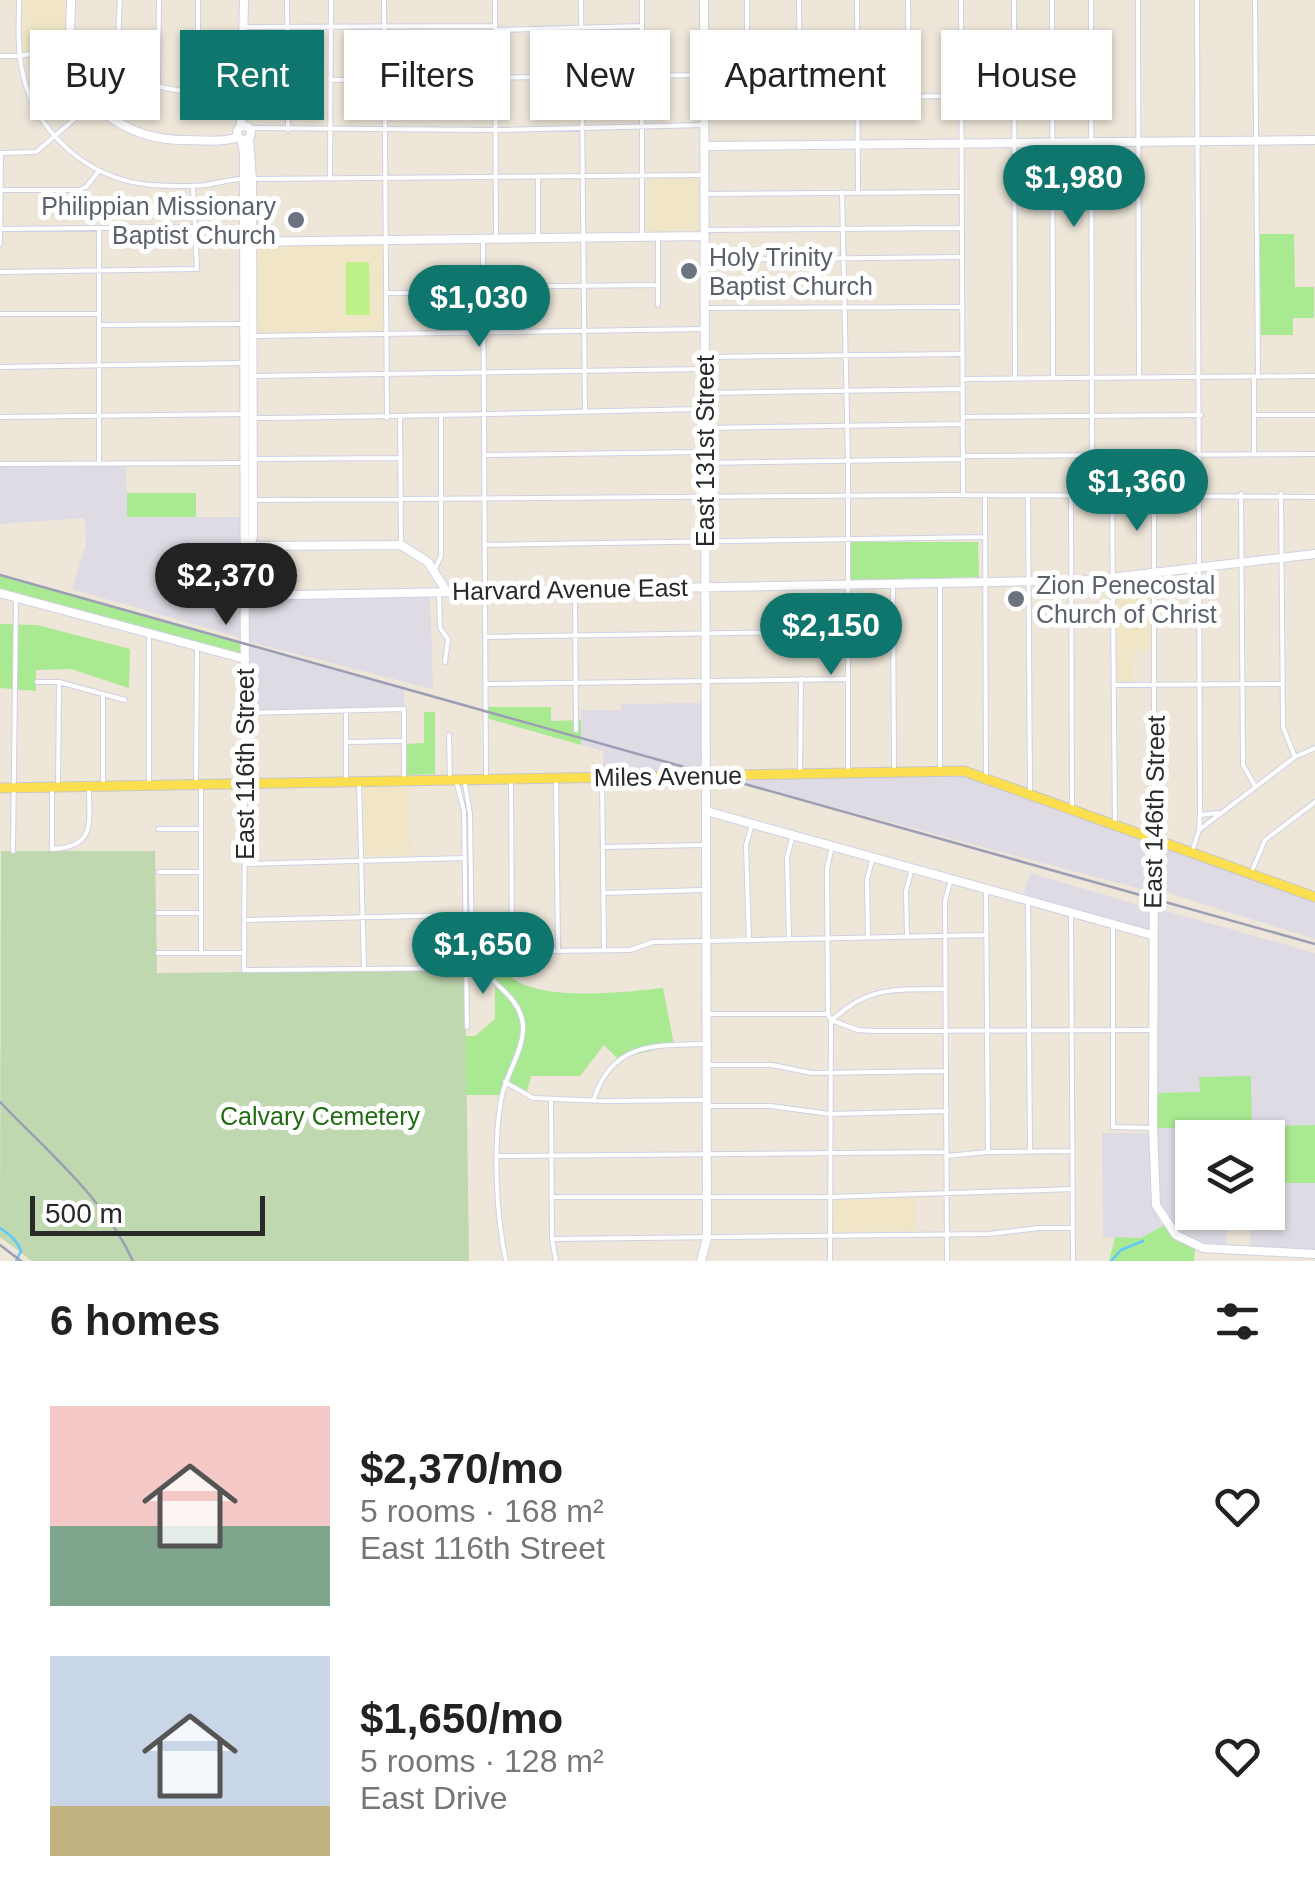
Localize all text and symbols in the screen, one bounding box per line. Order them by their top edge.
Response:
chip: Buy [30,30,160,120]
chip: Rent [180,30,324,120]
chip: Filters [344,30,510,120]
chip: New [530,30,670,120]
chip: Apartment [690,30,921,120]
chip: House [941,30,1112,120]
pin: $1,980 [993,145,1155,230]
text: $1,980 [1025,159,1123,195]
place label: Philippian Missionary Baptist Church [41,192,276,249]
marker: Philippian Missionary Baptist Church [285,209,307,231]
place label: Holy Trinity Baptist Church [709,243,873,300]
marker: Holy Trinity Baptist Church [678,260,700,282]
pin: $1,030 [398,265,560,350]
text: $1,030 [430,279,528,315]
street label: East 131st Street [691,355,719,547]
pin: $1,360 [1056,449,1218,534]
text: $1,360 [1088,463,1186,499]
pin: $2,370 [145,543,307,628]
text: $2,370 [177,557,275,593]
place label: Zion Penecostal Church of Christ [1036,571,1217,628]
street label: Harvard Avenue East [452,573,688,605]
marker: Zion Penecostal Church of Christ [1005,588,1027,610]
pin: $2,150 [750,593,912,678]
text: $2,150 [782,607,880,643]
street label: East 116th Street [231,668,259,860]
street label: East 146th Street [1138,715,1170,909]
street label: Miles Avenue [594,761,742,791]
pin: $1,650 [402,912,564,997]
text: $1,650 [434,926,532,962]
park label: Calvary Cemetery [220,1102,421,1130]
map controls [1175,1120,1285,1230]
button: layers [1175,1120,1285,1230]
scale bar [30,1191,265,1236]
text: 500 m [45,1198,123,1229]
icon: filters [1210,1294,1265,1349]
text: 6 homes [50,1297,220,1344]
text: $2,370/mo [360,1445,563,1492]
icon: home [130,1446,250,1566]
icon: heart [1210,1479,1265,1534]
text: 5 rooms · 168 m² [360,1493,604,1529]
text: East 116th Street [360,1530,605,1566]
text: $1,650/mo [360,1695,563,1742]
icon: home [130,1696,250,1816]
icon: heart [1210,1729,1265,1784]
text: 5 rooms · 128 m² [360,1743,604,1779]
text: East Drive [360,1780,508,1816]

